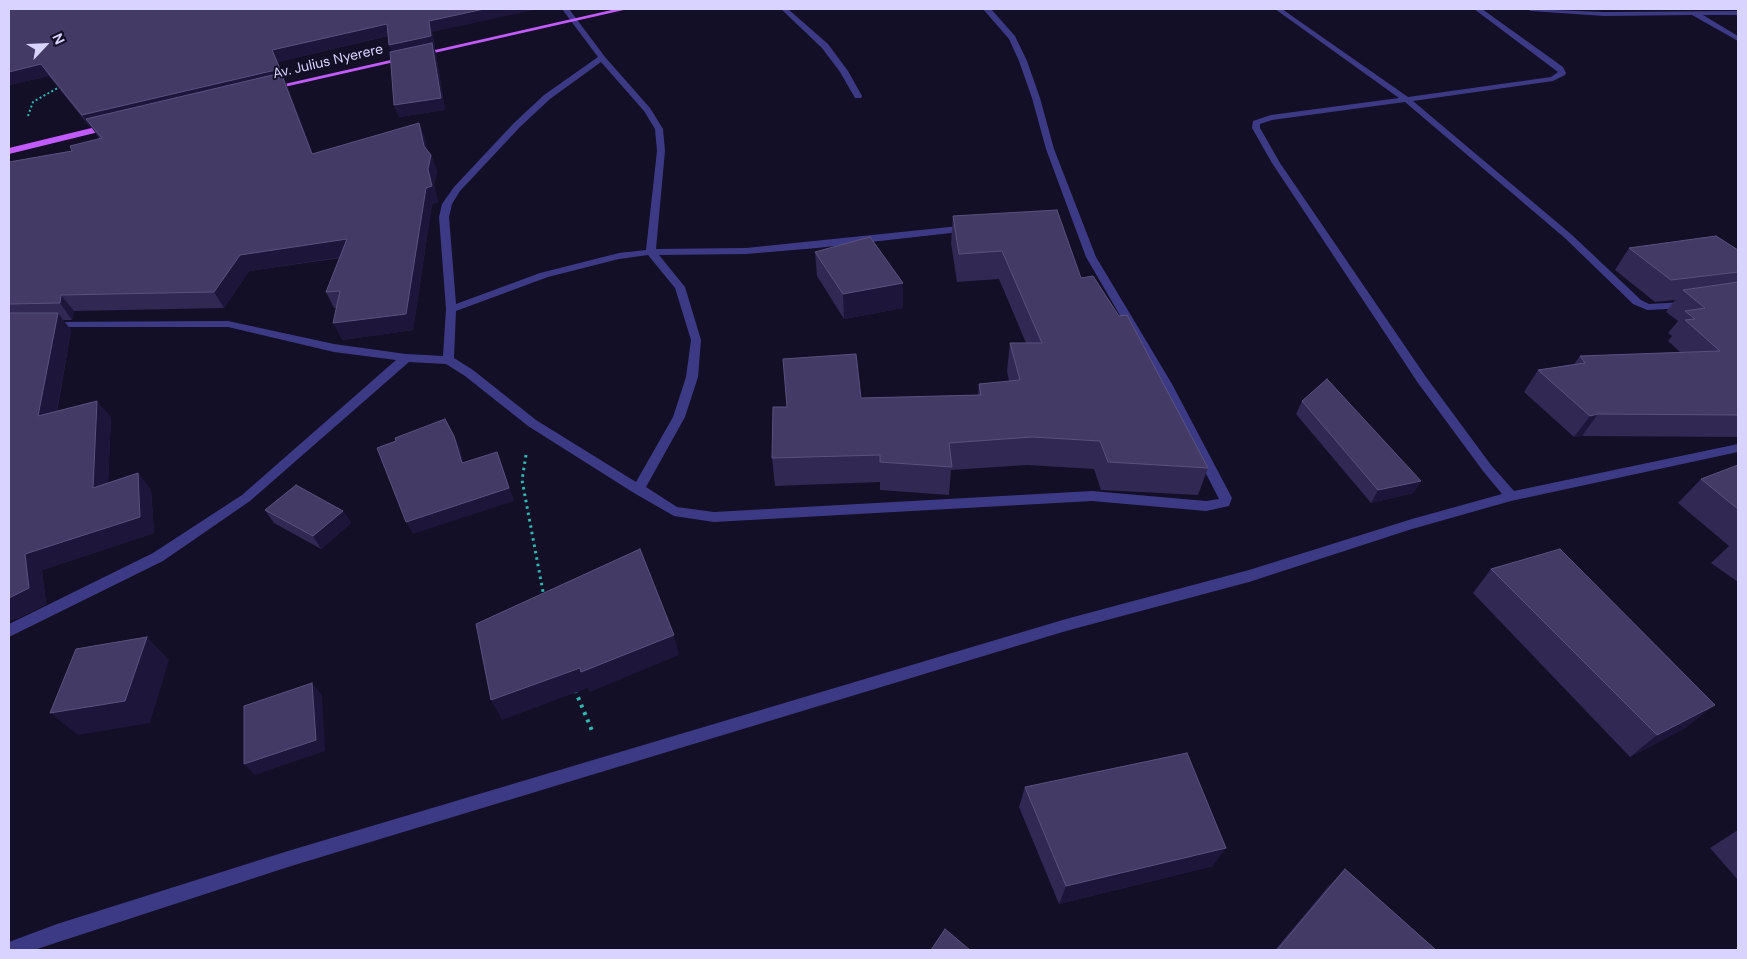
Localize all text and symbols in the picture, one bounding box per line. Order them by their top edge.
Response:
north arrow [20,20,70,70]
text: N [48,30,69,47]
street label: Av. Julius Nyerere [271,41,385,83]

